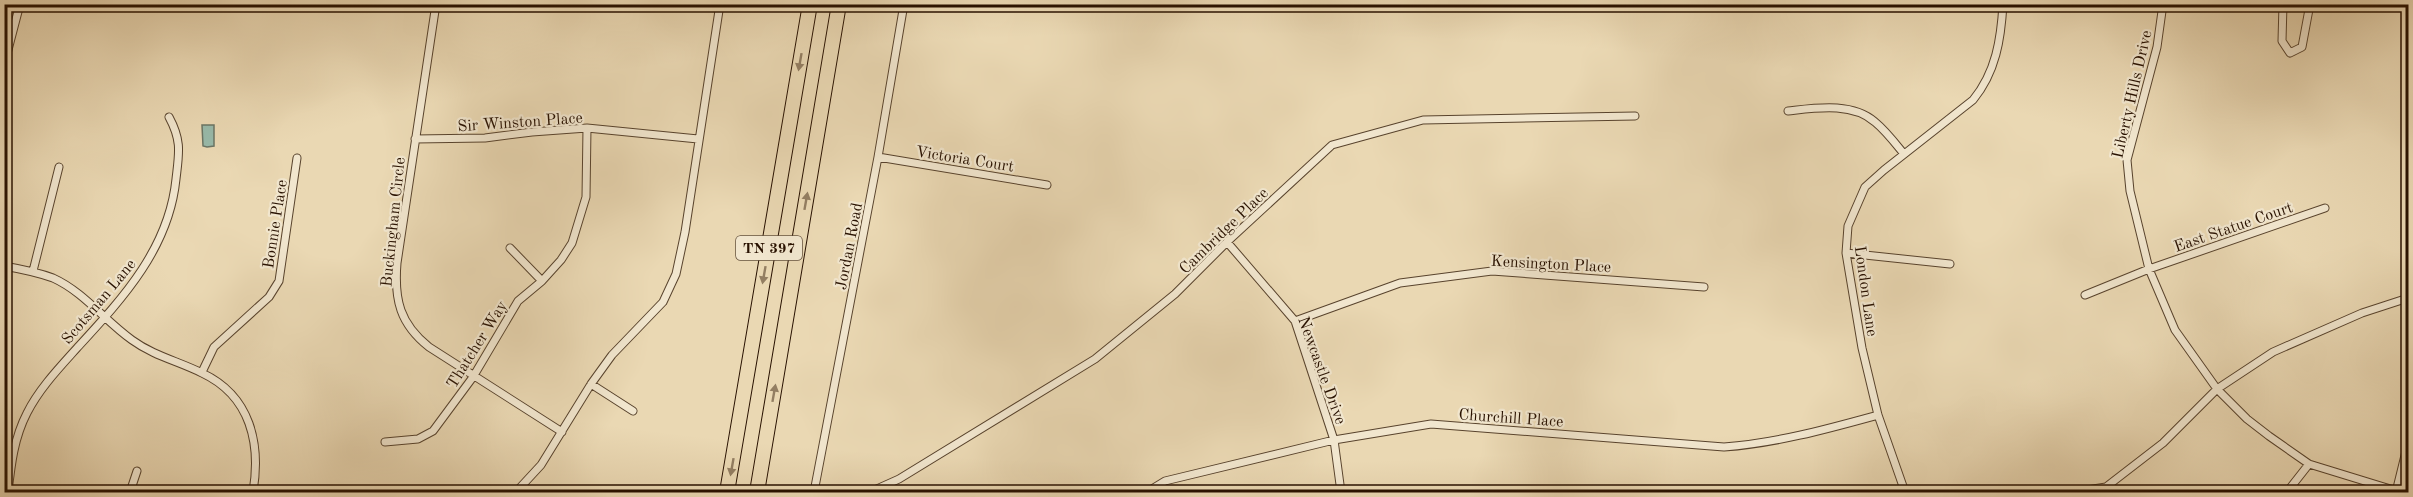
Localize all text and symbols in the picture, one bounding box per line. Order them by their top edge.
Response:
street label: Liberty Hills Drive [2110,29,2155,160]
one-way arrow [795,53,804,72]
street label: Sir Winston Place [457,111,583,135]
street label: Victoria Court [914,144,1015,176]
street label: Buckingham Circle [379,156,409,288]
street label: Bonnie Place [261,179,291,270]
street label: Cambridge Place [1177,185,1272,278]
one-way arrow [802,191,811,210]
street label: East Statue Court [2172,200,2296,256]
street label: Jordan Road [834,202,866,291]
road number: TN 397 [736,236,802,260]
street label: London Lane [1851,245,1879,338]
street label: Kensington Place [1490,254,1612,276]
street label: Scotsman Lane [59,257,140,348]
one-way arrow [759,266,768,285]
street label: Thatcher Way [445,298,511,392]
street label: Newcastle Drive [1294,315,1348,427]
one-way arrow [770,384,779,403]
street label: Churchill Place [1458,407,1564,431]
one-way arrow [727,458,736,477]

